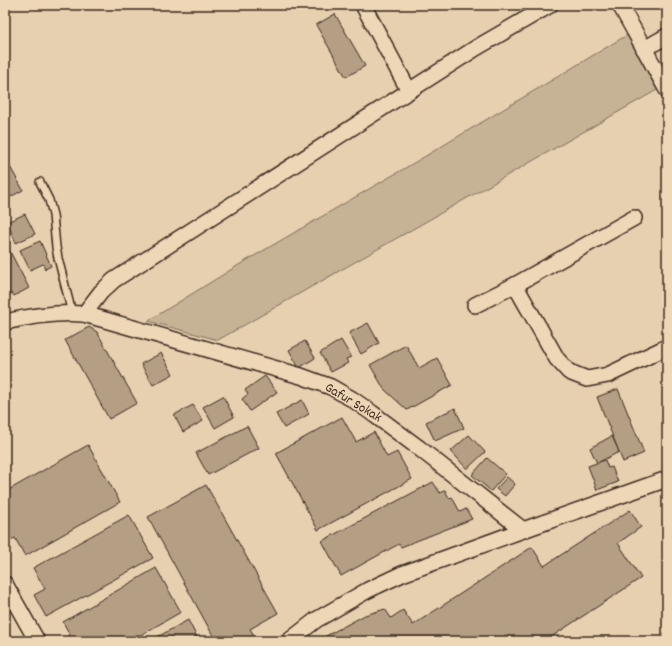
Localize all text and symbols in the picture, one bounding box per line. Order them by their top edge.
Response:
street label: Gafur Sokak [321,378,386,428]

